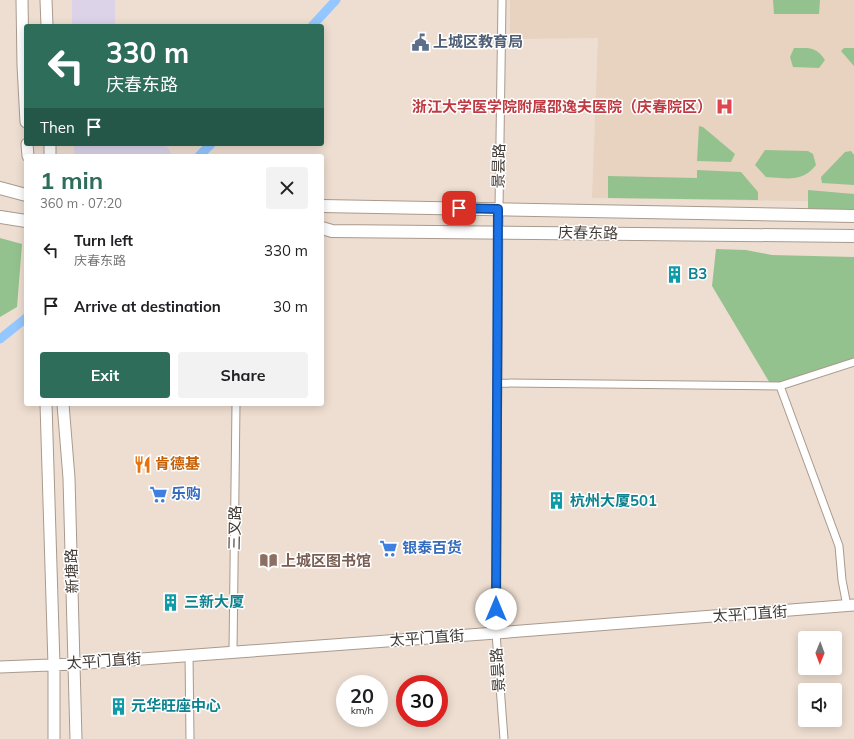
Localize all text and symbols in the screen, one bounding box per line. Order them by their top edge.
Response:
public building icon: 上城区教育局 [410,32,430,52]
place label: 上城区教育局 [433,32,523,51]
text: 330 m [106,35,189,70]
icon: left [40,40,92,92]
text: 庆春东路 [106,73,178,96]
place label: 浙江大学医学院附属邵逸夫医院（庆春院区） [412,97,712,116]
hospital icon: 浙江大学医学院附属邵逸夫医院（庆春院区） [715,97,735,117]
icon: arrive [83,116,105,138]
text: Then [40,118,75,137]
street label: 景昙路 [489,143,508,189]
text: 1 min [40,165,103,195]
button: close [266,167,308,209]
pin [442,191,476,225]
text: 360 m · 07:20 [40,195,122,211]
icon: arrive [448,197,470,219]
street label: 庆春东路 [558,222,618,243]
text: Turn left [74,231,133,250]
icon: left [40,239,62,261]
text: 330 m [264,241,308,260]
text: 庆春东路 [74,252,126,268]
building icon: B3 [665,264,685,284]
place label: B3 [688,264,707,283]
icon: arrive [40,295,62,317]
text: Arrive at destination [74,297,221,316]
text: 30 m [273,297,308,316]
button: Exit [40,352,170,398]
button: Share [178,352,308,398]
restaurant icon: 肯德基 [132,454,152,474]
place label: 肯德基 [155,454,200,473]
supermarket icon: 乐购 [148,484,168,504]
place label: 乐购 [171,484,201,503]
building icon: 杭州大厦501 [547,491,567,511]
place label: 杭州大厦501 [570,491,657,510]
street label: 三叉路 [225,505,244,551]
supermarket icon: 银泰百货 [379,538,399,558]
place label: 银泰百货 [402,538,462,557]
street label: 新塘路 [61,548,82,594]
library icon: 上城区图书馆 [258,551,278,571]
place label: 上城区图书馆 [281,551,371,570]
position arrow [475,588,517,630]
building icon: 三新大厦 [161,592,181,612]
place label: 三新大厦 [184,592,244,611]
street label: 太平门直街 [712,601,788,626]
street label: 太平门直街 [389,625,465,650]
north arrow [798,631,842,675]
map controls [798,631,842,727]
street label: 景昙路 [486,647,509,693]
street label: 太平门直街 [66,648,142,673]
speed limit sign: 30 [396,675,448,727]
text: 20 [350,683,374,708]
button: sound [798,683,842,727]
building icon: 元华旺座中心 [108,696,128,716]
place label: 元华旺座中心 [131,696,221,715]
text: km/h [351,704,373,717]

